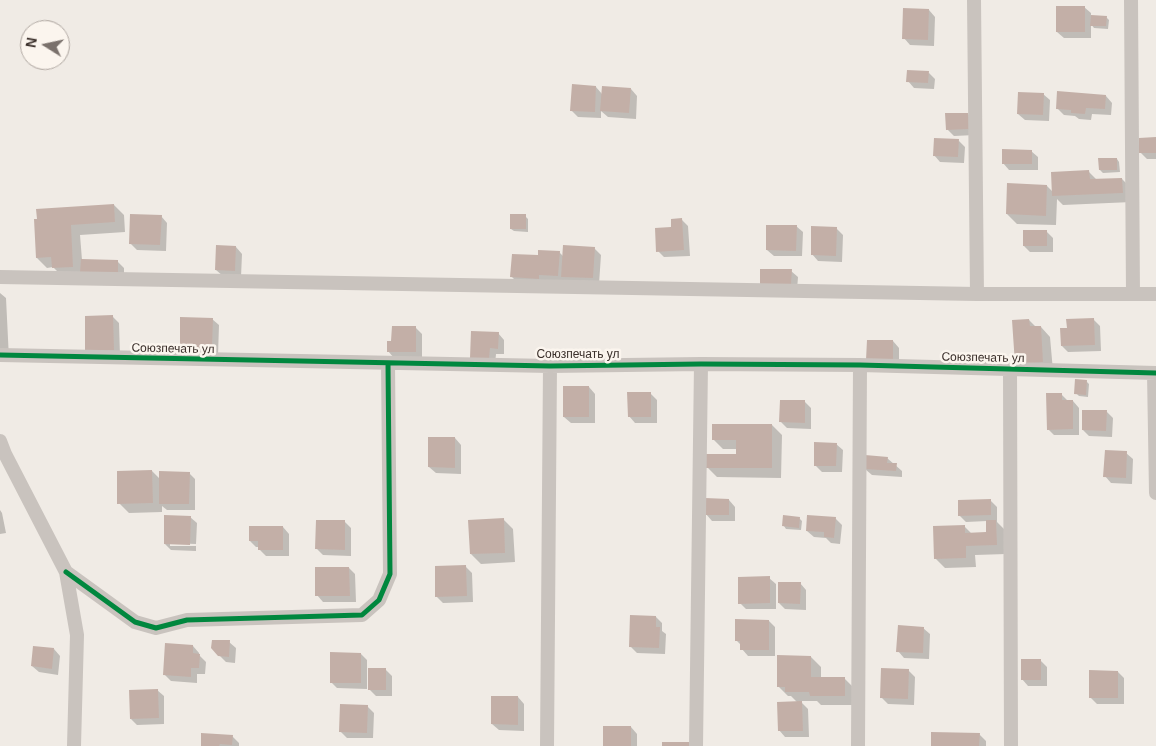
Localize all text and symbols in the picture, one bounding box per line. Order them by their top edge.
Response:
north arrow [20,20,70,70]
text: N [22,36,40,49]
street label: Союзпечать ул [131,341,215,357]
street label: Союзпечать ул [536,348,620,362]
street label: Союзпечать ул [941,350,1025,366]

